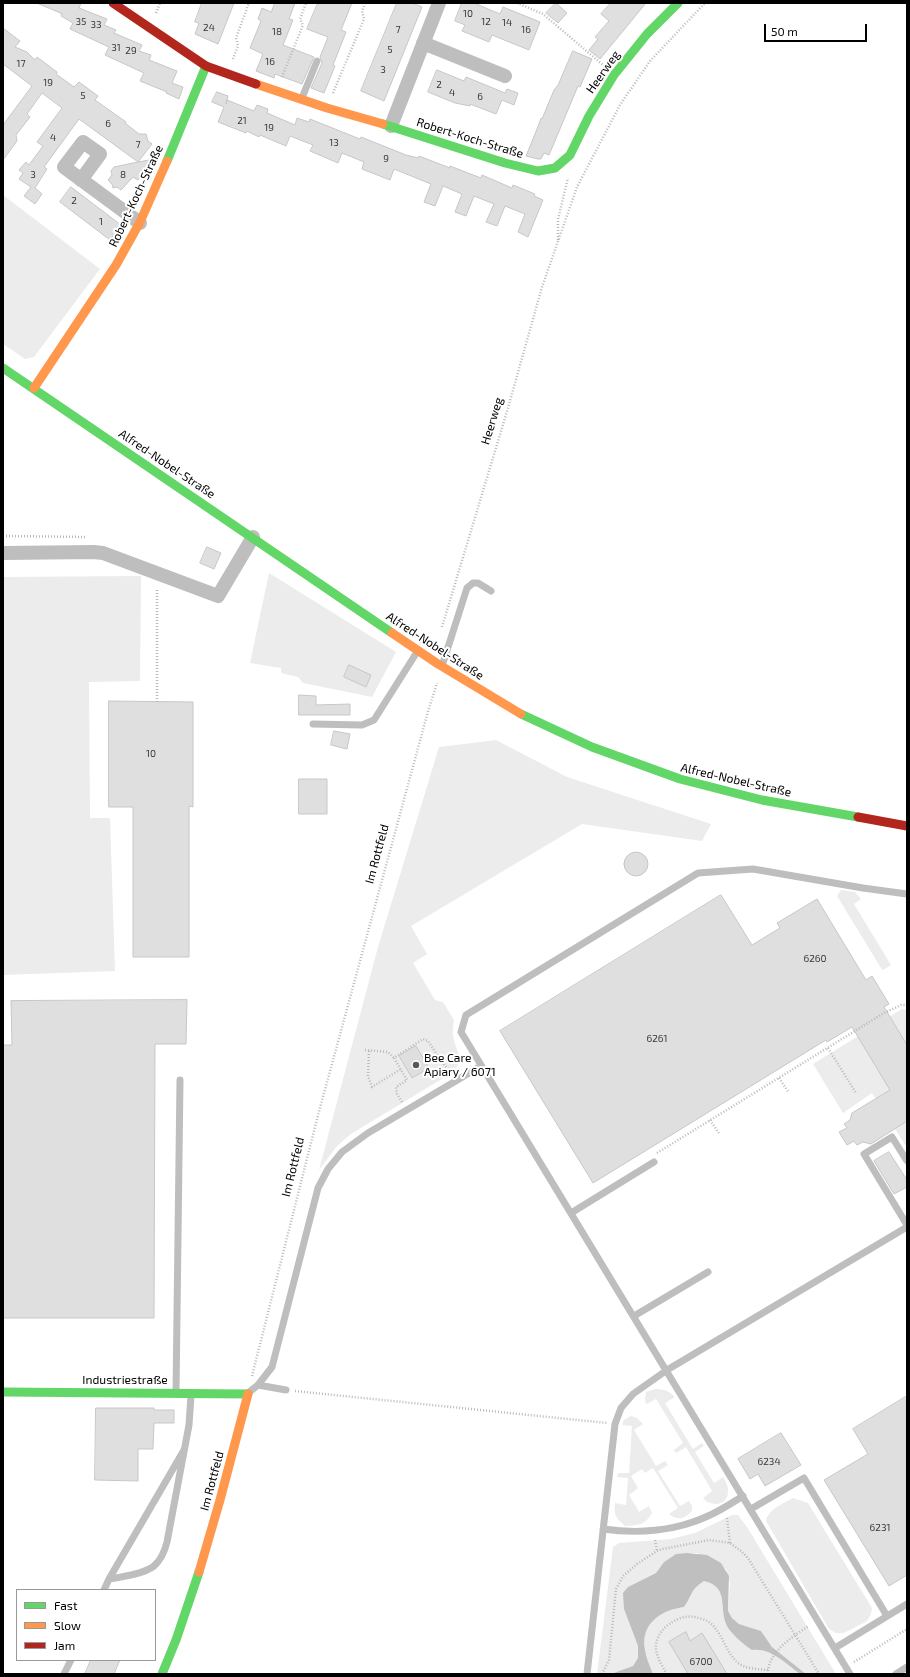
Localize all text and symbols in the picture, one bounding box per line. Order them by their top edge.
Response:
house number: 10 [463,8,473,20]
house number: 35 [76,16,86,28]
house number: 12 [481,16,491,28]
scale bar [766,16,869,42]
house number: 14 [502,17,512,29]
house number: 33 [90,19,102,31]
house number: 24 [203,22,215,34]
house number: 7 [395,24,401,36]
house number: 16 [521,24,531,36]
text: 50 m [771,24,798,38]
house number: 18 [272,26,282,38]
house number: 31 [111,42,121,54]
house number: 5 [387,44,393,56]
house number: 29 [125,45,137,57]
street label: Heerweg [583,48,623,96]
house number: 16 [265,56,275,68]
house number: 17 [16,58,26,70]
house number: 3 [380,64,386,76]
house number: 19 [43,77,53,89]
house number: 2 [436,79,442,91]
house number: 4 [449,87,455,99]
house number: 5 [80,90,86,102]
house number: 6 [477,91,483,103]
house number: 21 [237,115,247,127]
street label: Robert-Koch-Straße [415,115,525,161]
house number: 6 [105,118,111,130]
house number: 19 [264,122,274,134]
house number: 4 [50,132,56,144]
house number: 13 [329,137,339,149]
house number: 7 [135,139,141,151]
street label: Robert-Koch-Straße [106,143,166,249]
house number: 9 [383,153,389,165]
house number: 3 [30,169,36,181]
house number: 8 [120,169,126,181]
house number: 2 [71,195,77,207]
house number: 1 [99,216,103,228]
street label: Heerweg [478,396,506,446]
street label: Alfred-Nobel-Straße [116,426,218,502]
street label: Alfred-Nobel-Straße [384,609,486,683]
house number: 10 [146,748,156,760]
street label: Alfred-Nobel-Straße [679,760,793,800]
street label: Im Rottfeld [362,823,392,885]
house number: 6260 [803,953,827,965]
house number: 6261 [646,1033,668,1045]
place label: Bee Care Apiary / 6071 [424,1051,496,1079]
marker: Bee Care Apiary / 6071 [411,1060,421,1070]
street label: Im Rottfeld [279,1136,307,1198]
street label: Industriestraße [82,1373,168,1387]
street label: Im Rottfeld [197,1450,227,1512]
house number: 6234 [757,1456,781,1468]
house number: 6231 [870,1522,890,1534]
legend [16,1589,156,1661]
text: Fast [54,1598,77,1612]
text: Slow [54,1618,81,1632]
text: Jam [54,1638,75,1652]
house number: 6700 [690,1656,712,1668]

